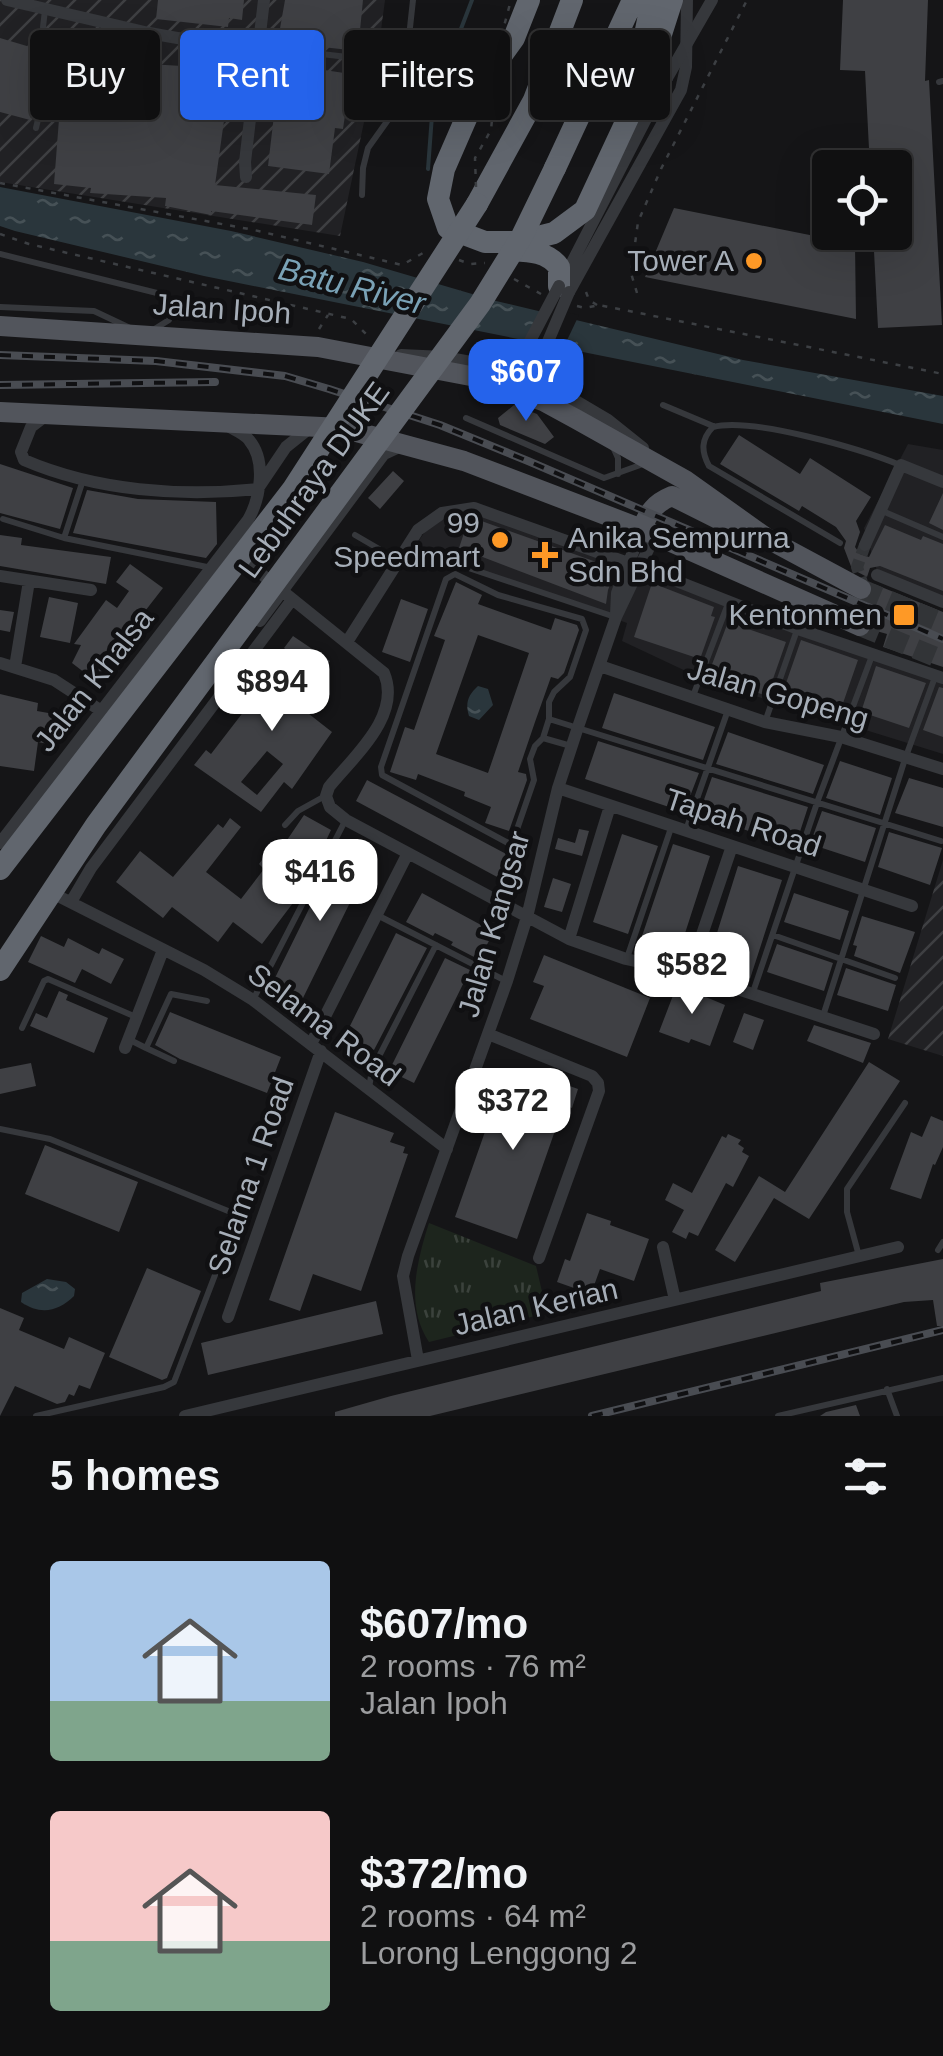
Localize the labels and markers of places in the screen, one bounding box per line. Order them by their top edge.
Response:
place label: Tower A [627,244,734,277]
marker: Tower A [743,250,765,272]
pin: $607 [467,339,585,424]
place label: 99 Speedmart [333,506,481,573]
place label: Anika Sempurna Sdn Bhd [568,521,790,588]
marker: 99 Speedmart [489,529,511,551]
marker: Anika Sempurna Sdn Bhd [532,542,558,568]
place label: Kentonmen [729,598,882,631]
marker: Kentonmen [891,602,917,628]
pin: $894 [213,649,331,734]
pin: $416 [261,839,379,924]
pin: $582 [633,932,751,1017]
pin: $372 [454,1068,572,1153]

